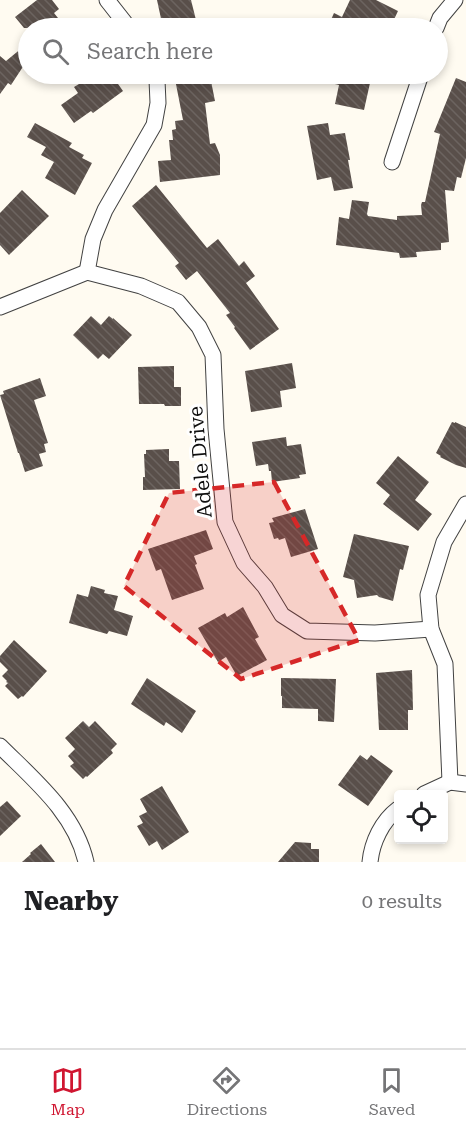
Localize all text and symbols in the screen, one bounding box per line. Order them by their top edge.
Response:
search box [18,18,448,84]
icon: search [39,35,72,68]
text: Search here [87,39,213,64]
street label: Adele Drive [183,405,217,519]
map controls [394,790,448,844]
button: locate [394,790,448,844]
text: Nearby [24,886,118,916]
text: 0 results [362,889,442,913]
tab: Map [51,1064,85,1119]
tab: Directions [187,1064,267,1119]
tab: Saved [369,1064,415,1119]

